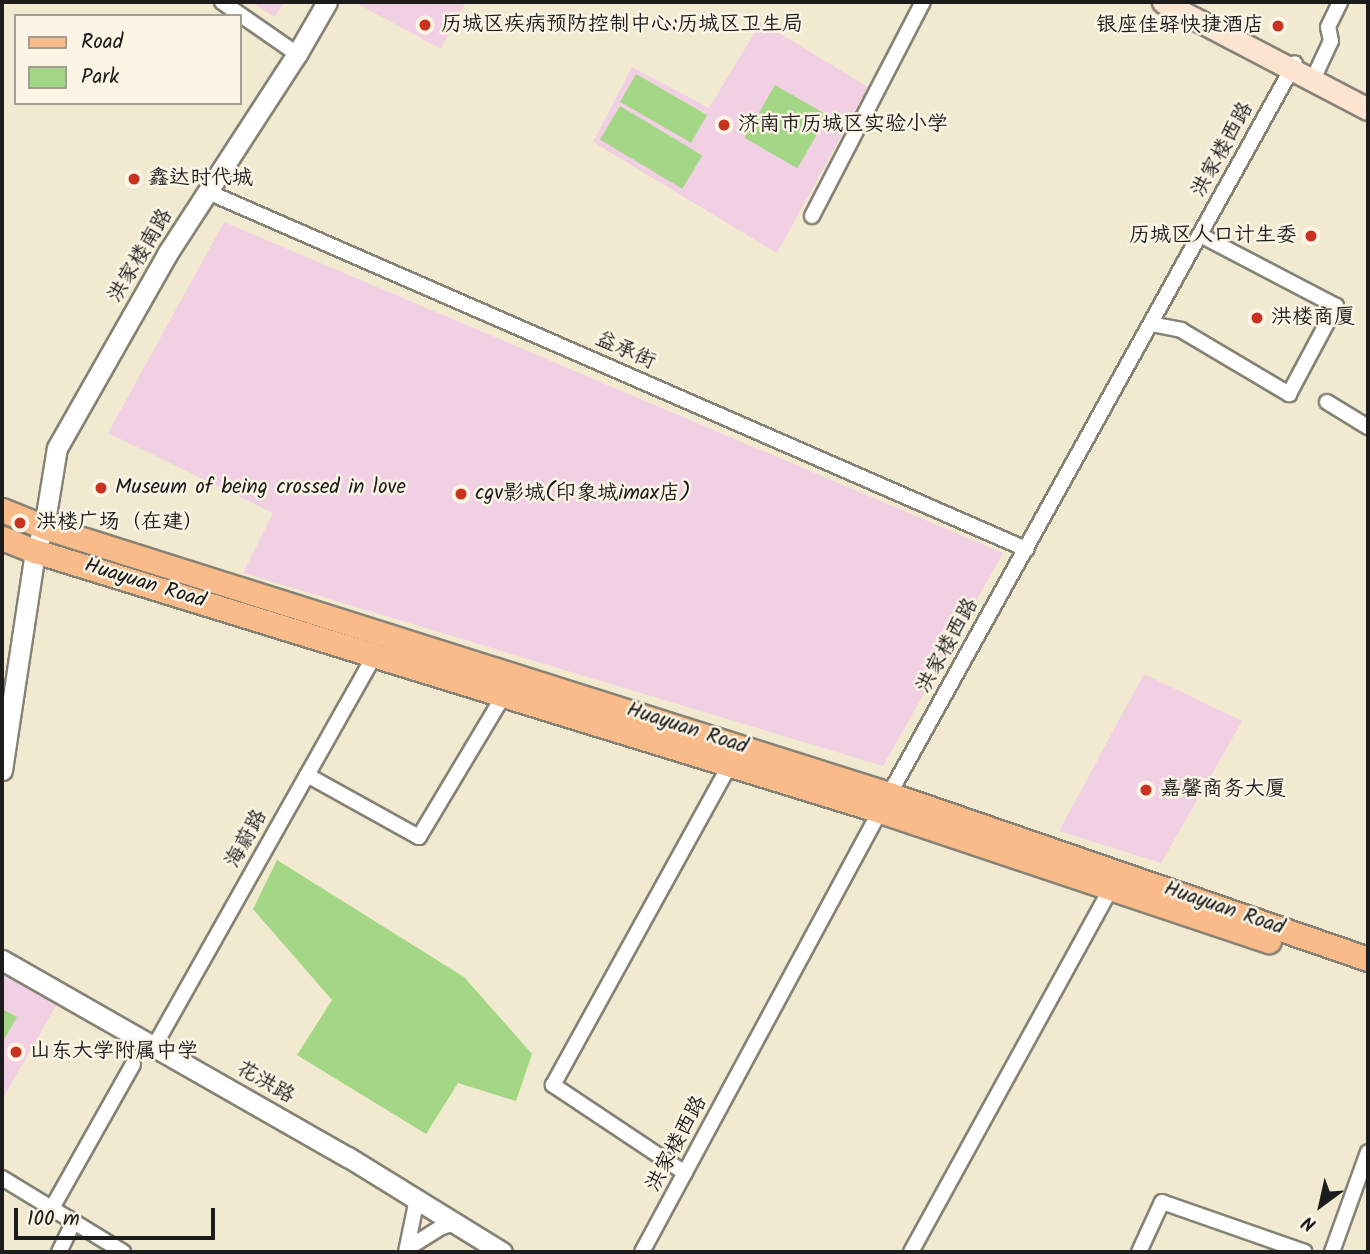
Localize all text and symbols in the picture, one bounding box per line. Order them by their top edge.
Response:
place label: 历城区疾病预防控制中心:历城区卫生局 [441,12,803,38]
place label: 银座佳驿快捷酒店 [1096,13,1264,39]
legend [14,14,242,105]
marker: 历城区疾病预防控制中心:历城区卫生局 [415,15,435,35]
marker: 银座佳驿快捷酒店 [1270,18,1286,34]
text: Road [81,26,123,59]
text: Park [81,61,119,94]
street label: 洪家楼西路 [1187,98,1259,202]
place label: 济南市历城区实验小学 [738,112,948,138]
marker: 济南市历城区实验小学 [716,117,732,133]
place label: 鑫达时代城 [148,166,253,192]
marker: 鑫达时代城 [126,171,142,187]
street label: 洪家楼南路 [103,205,179,307]
place label: 历城区人口计生委 [1129,223,1297,249]
marker: 历城区人口计生委 [1303,228,1319,244]
place label: 洪楼商厦 [1271,305,1355,331]
marker: 洪楼商厦 [1249,310,1265,326]
street label: 益承街 [591,327,659,375]
place label: Museum of being crossed in love [115,475,406,501]
marker: Museum of being crossed in love [93,480,109,496]
place label: cgv影城(印象城imax店) [475,481,690,507]
marker: cgv影城(印象城imax店) [453,486,469,502]
place label: 洪楼广场（在建） [36,510,204,536]
marker: 洪楼广场（在建） [10,513,30,533]
street label: Huayuan Road [81,554,209,614]
street label: 洪家楼西路 [912,594,984,698]
street label: Huayuan Road [623,698,751,760]
place label: 嘉馨商务大厦 [1160,777,1286,803]
marker: 嘉馨商务大厦 [1138,782,1154,798]
street label: 海蔚路 [221,805,273,873]
street label: Huayuan Road [1161,877,1287,941]
place label: 山东大学附属中学 [30,1039,198,1065]
marker: 山东大学附属中学 [8,1044,24,1060]
street label: 花洪路 [231,1056,299,1110]
street label: 洪家楼西路 [641,1092,713,1196]
north arrow [1286,1170,1356,1240]
scale bar [18,1194,219,1238]
text: 100 m [27,1203,80,1236]
text: N [1296,1207,1323,1238]

